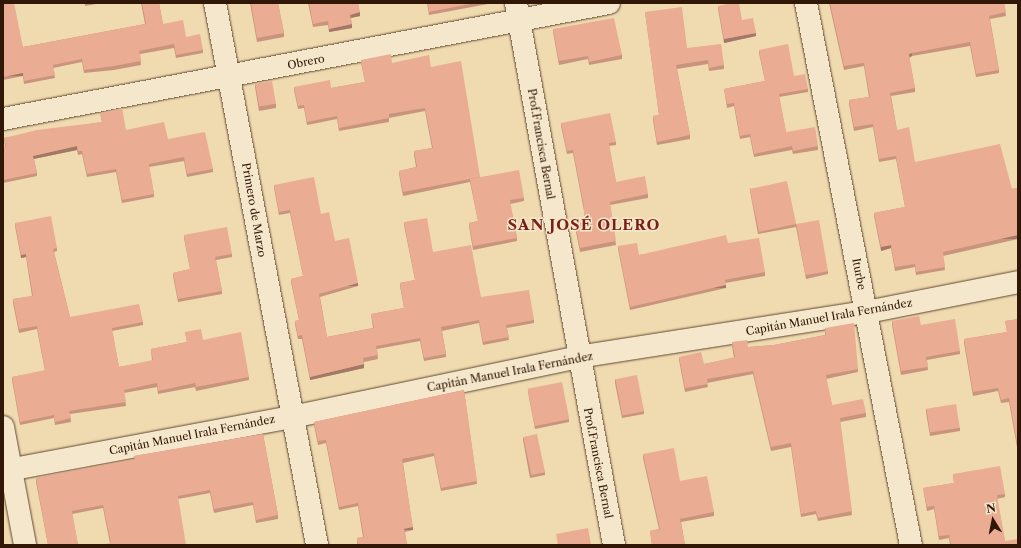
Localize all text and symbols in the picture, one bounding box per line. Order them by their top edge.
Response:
street label: Obrero [286,52,326,72]
street label: Prof.Francisca Bernal [525,87,557,201]
street label: Primero de Marzo [239,162,269,258]
district label: SAN JOSÉ OLERO [508,216,660,234]
street label: Iturbe [849,257,869,291]
street label: Capitán Manuel Irala Fernández [745,296,913,338]
street label: Capitán Manuel Irala Fernández [426,349,594,395]
street label: Prof.Francisca Bernal [581,407,615,519]
street label: Capitán Manuel Irala Fernández [108,412,276,458]
north arrow [973,500,1013,540]
text: N [985,500,997,516]

